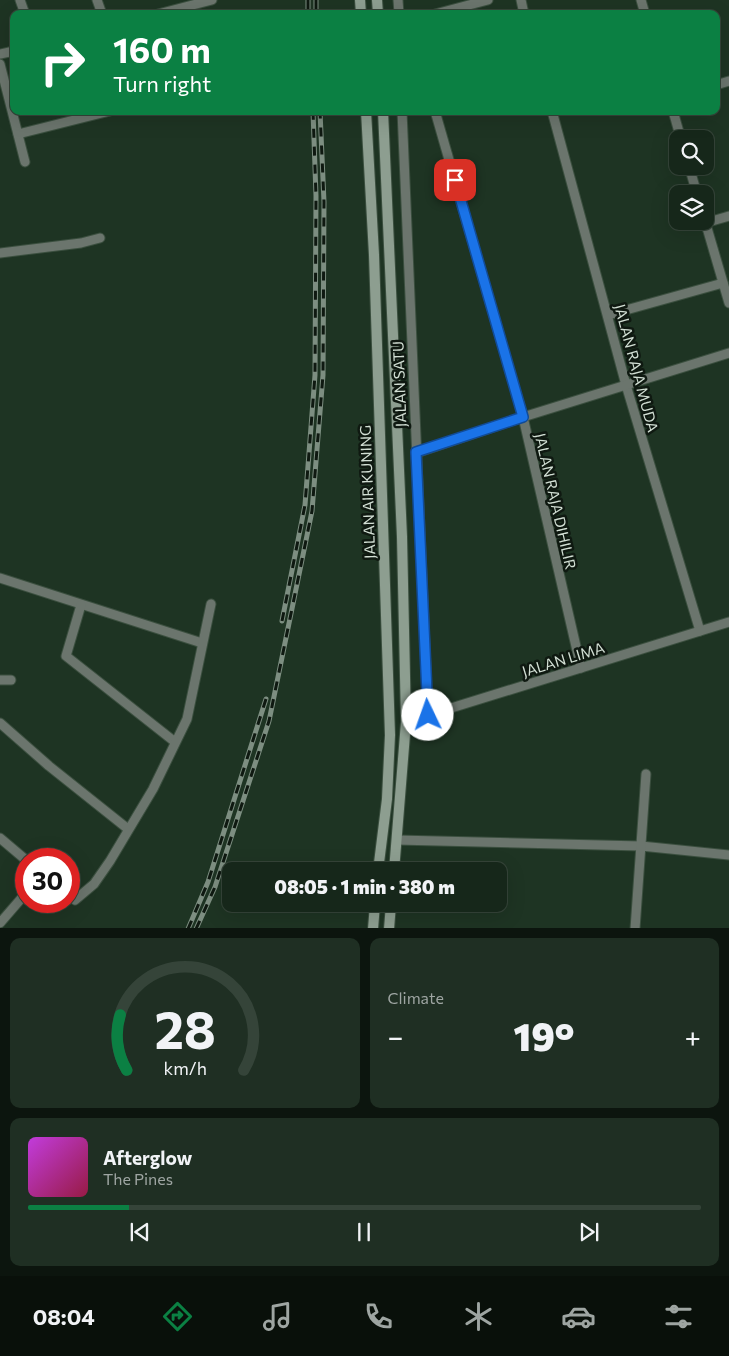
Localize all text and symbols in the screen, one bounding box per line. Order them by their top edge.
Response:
text: 160 m [113,27,211,70]
icon: right [30,30,95,95]
text: Turn right [113,70,211,97]
map controls [669,130,714,230]
button: search [669,130,714,175]
pin [434,159,476,201]
icon: arrive [441,166,469,194]
button: layers [669,185,714,230]
street label: JALAN RAJA MUDA [611,302,663,434]
street label: JALAN SATU [389,341,409,427]
street label: JALAN AIR KUNING [356,425,378,559]
street label: JALAN RAJA DIHILIR [532,431,580,571]
street label: JALAN LIMA [520,638,606,680]
position arrow [401,688,453,740]
speed limit sign: 30 [15,848,80,913]
text: 08:05 · 1 min · 380 m [274,875,455,898]
text: Climate [388,988,444,1007]
text: 28 [154,996,215,1060]
text: 19° [513,1012,574,1059]
text: − [388,1019,403,1053]
text: + [685,1019,701,1053]
text: km/h [163,1057,206,1079]
text: Afterglow [103,1146,192,1169]
text: The Pines [103,1169,173,1188]
icon: previous [126,1218,154,1246]
icon: pause [350,1218,378,1246]
icon: next [575,1218,603,1246]
icon: directions [160,1299,195,1334]
icon: music [260,1299,295,1334]
icon: phone [361,1299,396,1334]
icon: climate [461,1299,496,1334]
icon: car [561,1299,596,1334]
icon: filters [661,1299,696,1334]
text: 08:04 [33,1303,95,1330]

